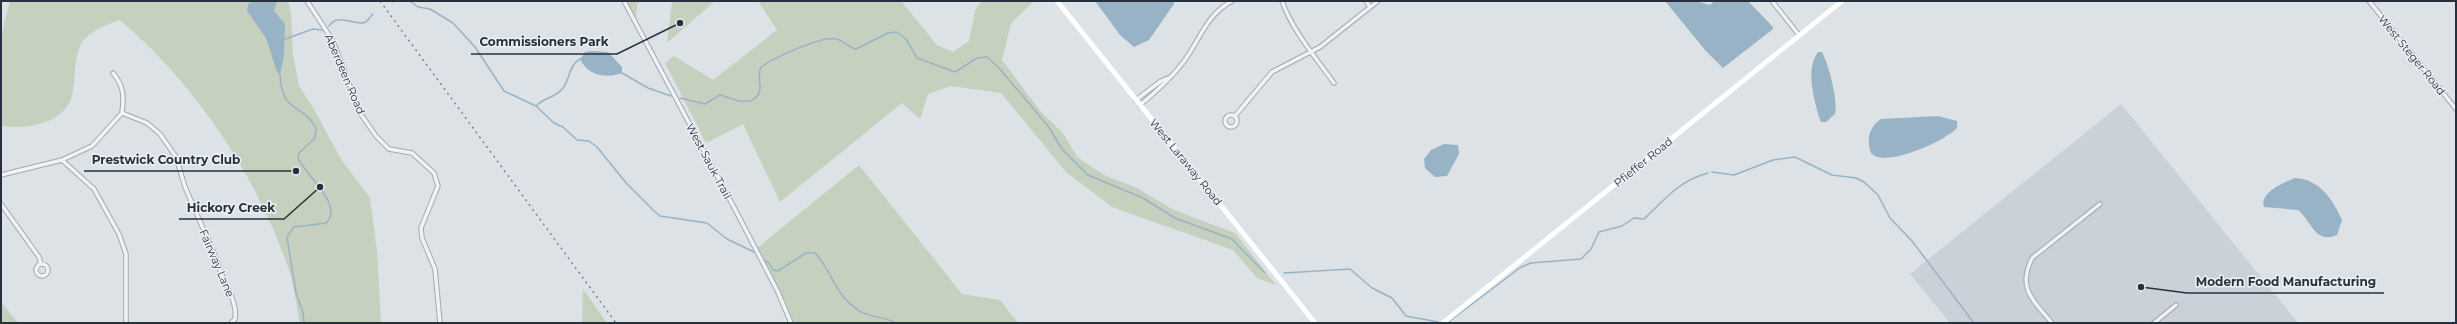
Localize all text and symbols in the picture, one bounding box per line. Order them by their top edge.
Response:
street label: West Steger Road [2375,12,2449,98]
callout: Commissioners Park [471,30,617,54]
street label: Aberdeen Road [322,32,368,116]
text: Commissioners Park [479,34,609,49]
street label: West Laraway Road [1147,116,1225,208]
street label: West Sauk Trail [683,121,735,201]
street label: Pfieffer Road [1611,134,1675,190]
callout: Prestwick Country Club [84,147,248,171]
text: Prestwick Country Club [92,152,240,167]
callout: Hickory Creek [179,195,284,219]
text: Hickory Creek [187,200,275,215]
street label: Fairway Lane [196,227,238,299]
callout: Modern Food Manufacturing [2187,269,2384,293]
text: Modern Food Manufacturing [2196,274,2376,289]

